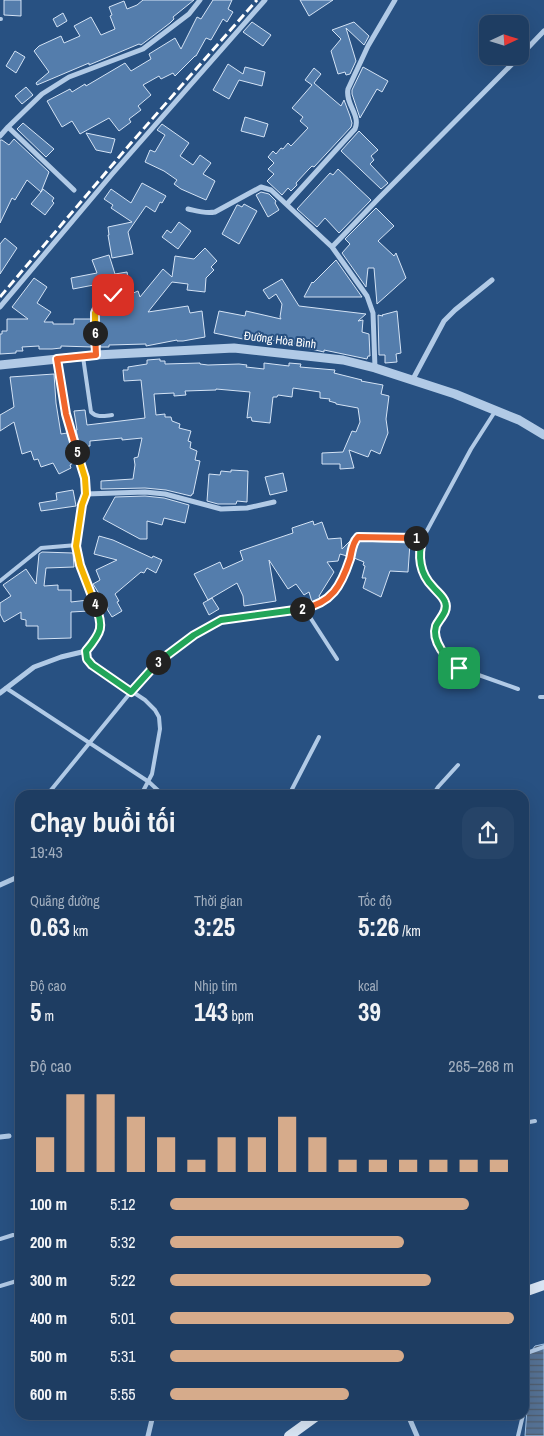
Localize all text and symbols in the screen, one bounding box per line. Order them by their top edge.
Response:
north arrow [479,15,529,65]
map controls [479,15,529,65]
pin [92,274,134,316]
icon: check [99,281,127,309]
pin: 6 [82,320,108,346]
text: 6 [92,324,99,342]
street label: Đường Hòa Bình [243,328,317,352]
pin: 5 [64,440,90,464]
text: 5 [74,443,81,461]
pin: 1 [404,526,428,550]
text: 1 [413,529,420,547]
pin: 4 [82,592,108,616]
text: 4 [92,595,99,613]
pin: 2 [290,596,314,622]
text: 2 [299,600,306,618]
pin [438,647,480,689]
pin: 3 [146,650,170,674]
text: 3 [155,653,162,671]
icon: arrive [445,654,473,682]
text: Chạy buổi tối [30,803,175,841]
button: share [462,807,514,859]
text: 19:43 [30,841,63,863]
text: Quãng đường [30,892,100,910]
text: Thời gian [194,892,243,910]
text: Tốc độ [358,892,392,910]
text: 0.63 [30,910,70,944]
text: 3:25 [194,910,235,944]
text: 5:26 [358,910,399,944]
text: km [70,922,88,940]
text: /km [399,922,421,940]
text: Độ cao [30,977,66,995]
text: Nhịp tim [194,977,237,995]
text: kcal [358,977,378,995]
text: 5 [30,995,41,1029]
text: 143 [194,995,228,1029]
text: 39 [358,995,381,1029]
text: m [41,1007,54,1025]
text: bpm [228,1007,254,1025]
text: Độ cao [30,1055,72,1077]
text: 265–268 m [448,1055,514,1077]
text: 100 m [30,1193,67,1215]
text: 5:12 [110,1193,136,1215]
text: 200 m [30,1231,67,1253]
text: 5:32 [110,1231,136,1253]
text: 300 m [30,1269,67,1291]
text: 5:22 [110,1269,136,1291]
text: 400 m [30,1307,67,1329]
text: 5:01 [110,1307,136,1329]
text: 500 m [30,1345,67,1367]
text: 5:31 [110,1345,136,1367]
text: 600 m [30,1383,67,1405]
text: 5:55 [110,1383,136,1405]

